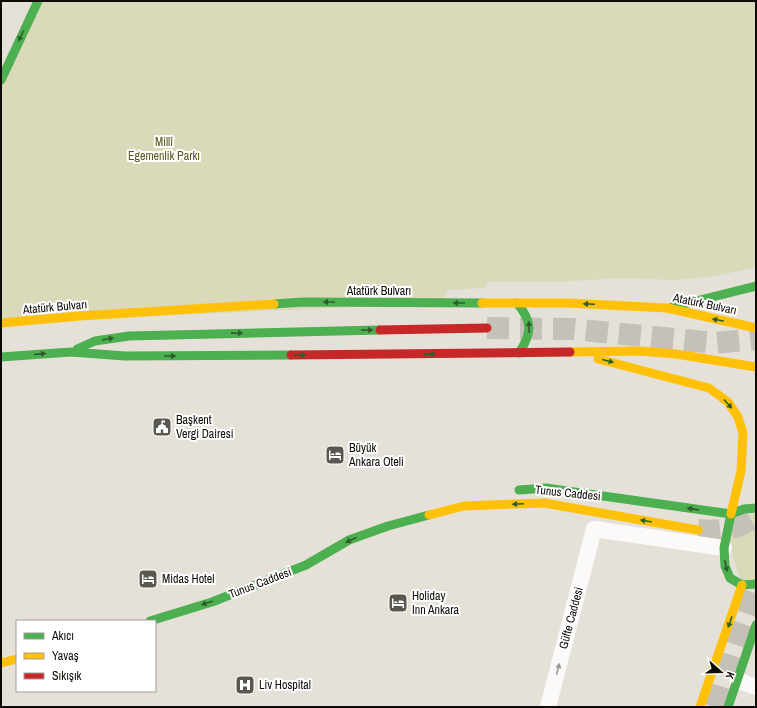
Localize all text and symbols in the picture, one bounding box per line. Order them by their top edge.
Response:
one-way arrow [18,30,24,42]
park label: Millî Egemenlik Parkı [128,134,200,164]
street label: Atatürk Bulvarı [346,283,411,299]
street label: Atatürk Bulvarı [671,289,738,319]
street label: Atatürk Bulvarı [21,296,88,318]
one-way arrow [322,299,335,305]
one-way arrow [452,300,465,306]
one-way arrow [582,301,595,307]
one-way arrow [712,316,724,322]
one-way arrow [526,320,532,333]
one-way arrow [361,327,374,333]
one-way arrow [231,330,244,336]
one-way arrow [101,336,114,342]
one-way arrow [424,350,436,357]
one-way arrow [34,351,46,358]
one-way arrow [294,352,307,358]
one-way arrow [164,353,177,359]
one-way arrow [602,359,614,365]
one-way arrow [724,399,733,410]
place label: Başkent Vergi Dairesi [176,412,233,442]
public building icon: Başkent Vergi Dairesi [151,416,173,438]
place label: Büyük Ankara Oteli [348,440,404,470]
hotel icon: Büyük Ankara Oteli [324,444,346,466]
street label: Tunus Caddesi [534,482,602,504]
one-way arrow [512,501,524,508]
one-way arrow [687,506,699,512]
one-way arrow [640,518,652,524]
one-way arrow [346,537,357,543]
one-way arrow [724,560,730,573]
street label: Tunus Caddesi [226,564,294,602]
hotel icon: Midas Hotel [137,568,159,590]
place label: Midas Hotel [162,571,215,587]
street label: Güfte Caddesi [555,585,587,651]
place label: Holiday Inn Ankara [412,588,460,618]
hotel icon: Holiday Inn Ankara [387,592,409,614]
one-way arrow [201,600,213,606]
one-way arrow [727,616,733,628]
legend [16,620,156,692]
text: Akıcı [51,628,74,644]
text: Yavaş [52,648,79,664]
north arrow [701,652,741,692]
one-way arrow [555,663,561,676]
text: Sıkışık [52,668,82,684]
text: K [723,670,738,681]
hospital icon: Liv Hospital [234,674,256,696]
place label: Liv Hospital [259,677,311,693]

